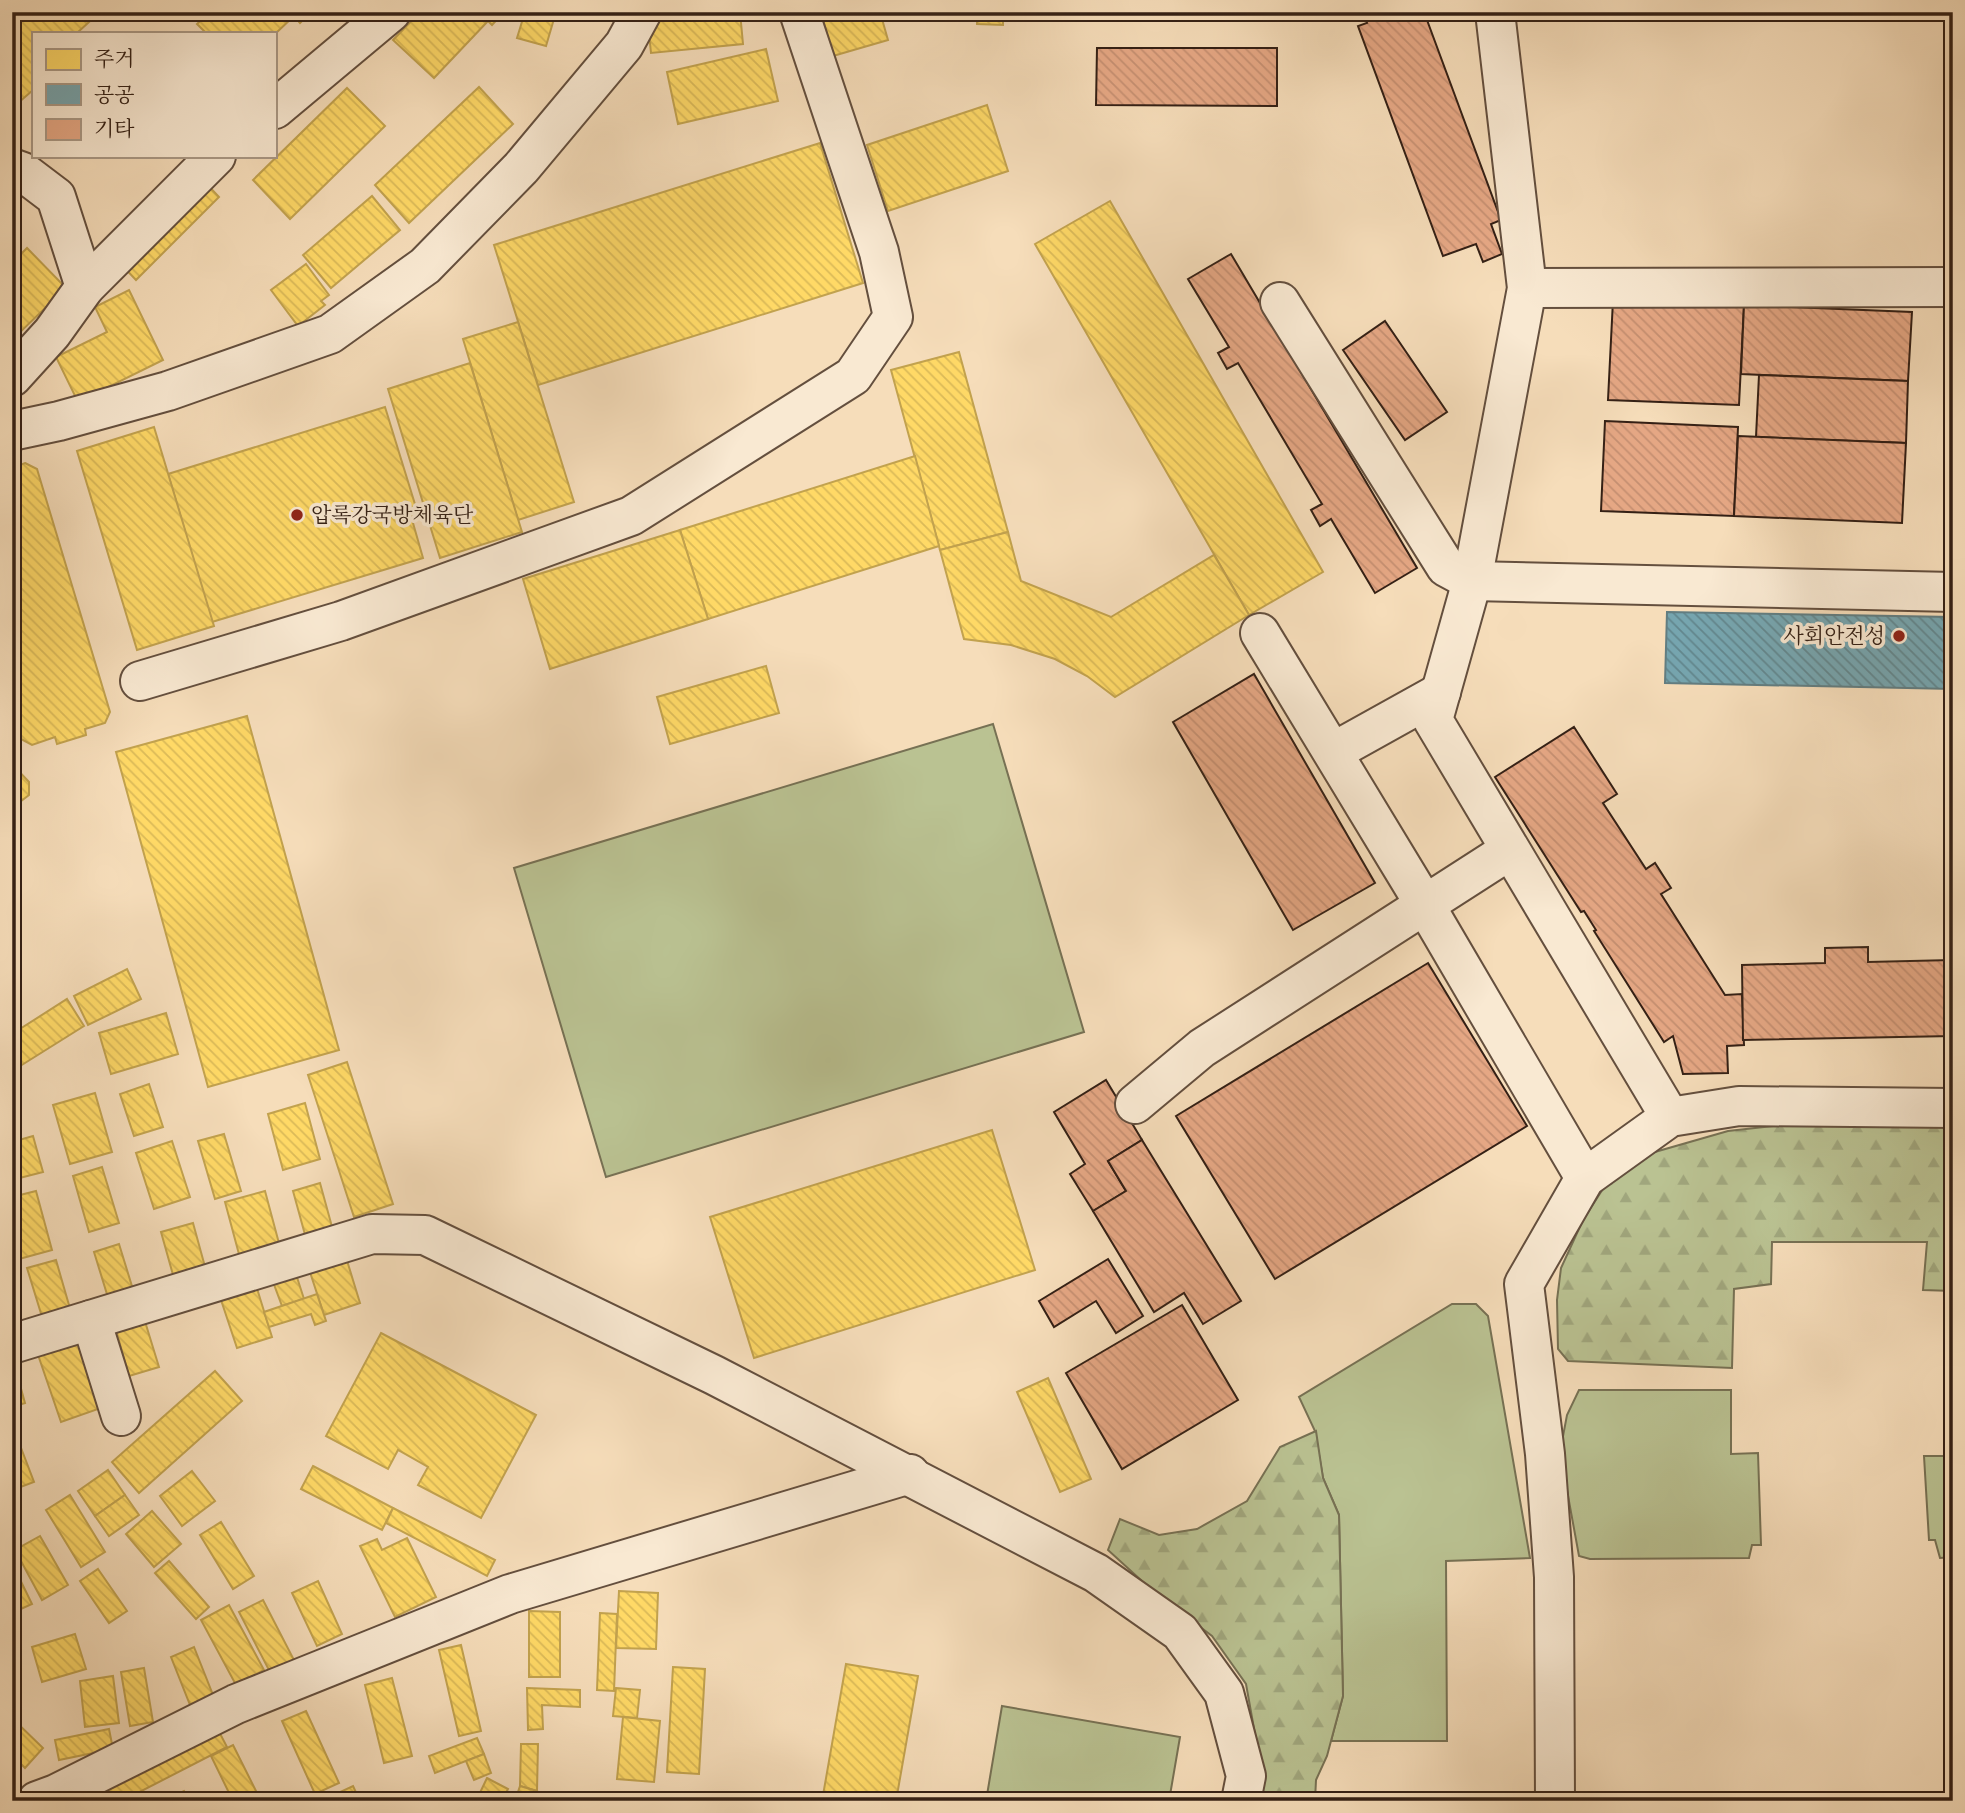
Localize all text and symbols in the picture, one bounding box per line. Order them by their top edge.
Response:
legend [32,32,276,158]
text: 주거 [94,45,135,73]
text: 공공 [94,81,135,109]
text: 기타 [94,115,135,143]
place label: 압록강국방체육단 [311,501,474,529]
marker: 압록강국방체육단 [289,507,305,523]
place label: 사회안전성 [1784,622,1885,650]
marker: 사회안전성 [1891,628,1907,644]

